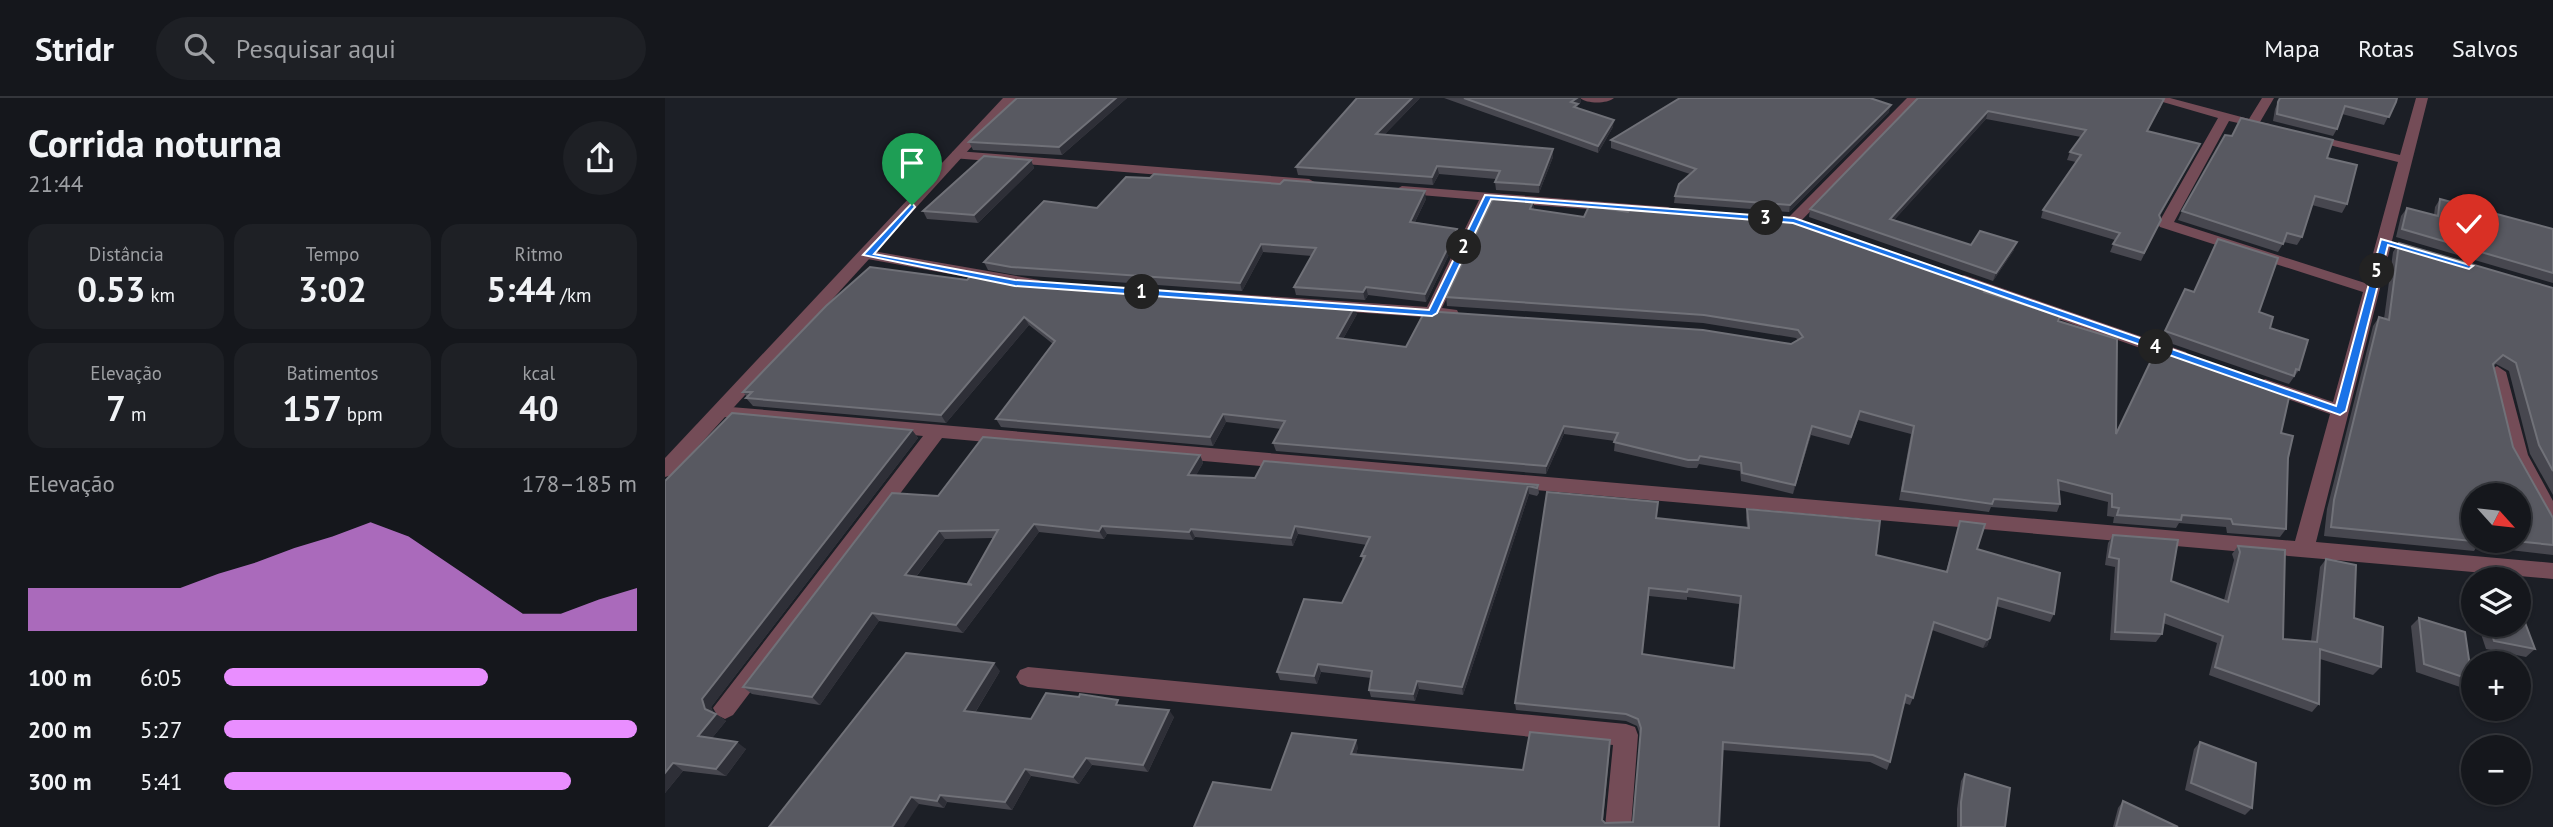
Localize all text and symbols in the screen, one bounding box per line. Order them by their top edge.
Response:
search box [156,17,646,80]
text: Stridr [35,27,114,70]
icon: search [180,29,218,67]
text: Pesquisar aqui [236,32,396,65]
text: Mapa [2264,33,2320,64]
text: Rotas [2358,33,2414,64]
text: Salvos [2452,33,2518,64]
text: Corrida noturna [28,118,282,167]
button: share [563,121,637,195]
pin [882,133,942,205]
icon: arrive [893,144,931,182]
text: 21:44 [28,169,83,198]
pin [2439,194,2499,266]
pin: 3 [1749,200,1783,236]
text: 3 [1760,205,1771,229]
icon: check [2450,205,2488,243]
pin: 2 [1447,230,1481,264]
text: 2 [1458,234,1469,258]
text: Distância [89,242,164,266]
text: Tempo [306,242,359,266]
text: Ritmo [515,242,563,266]
pin: 5 [2359,254,2395,288]
text: 5 [2371,258,2382,282]
text: 0.53 [77,266,145,312]
text: 3:02 [298,266,367,312]
text: 5:44 [486,266,555,312]
pin: 1 [1125,274,1159,310]
text: 1 [1136,279,1147,303]
text: km [145,283,175,307]
text: /km [555,283,591,307]
pin: 4 [2139,330,2173,364]
text: 4 [2150,334,2161,358]
text: Elevação [90,361,162,385]
text: Batimentos [287,361,378,385]
text: kcal [523,361,555,385]
text: 7 [106,385,126,431]
text: 157 [282,385,342,431]
text: 40 [519,385,559,431]
text: m [126,402,146,426]
text: bpm [342,402,383,426]
text: Elevação [28,469,115,498]
text: 178–185 m [522,469,637,498]
north arrow [2461,483,2531,553]
map controls [2461,483,2531,805]
button: layers [2461,567,2531,637]
button: + [2461,651,2531,721]
text: 100 m [28,663,91,692]
text: 6:05 [140,663,183,692]
text: 200 m [28,715,91,744]
text: 5:27 [140,715,183,744]
button: − [2461,735,2531,805]
text: 300 m [28,767,91,796]
text: 5:41 [140,767,183,796]

